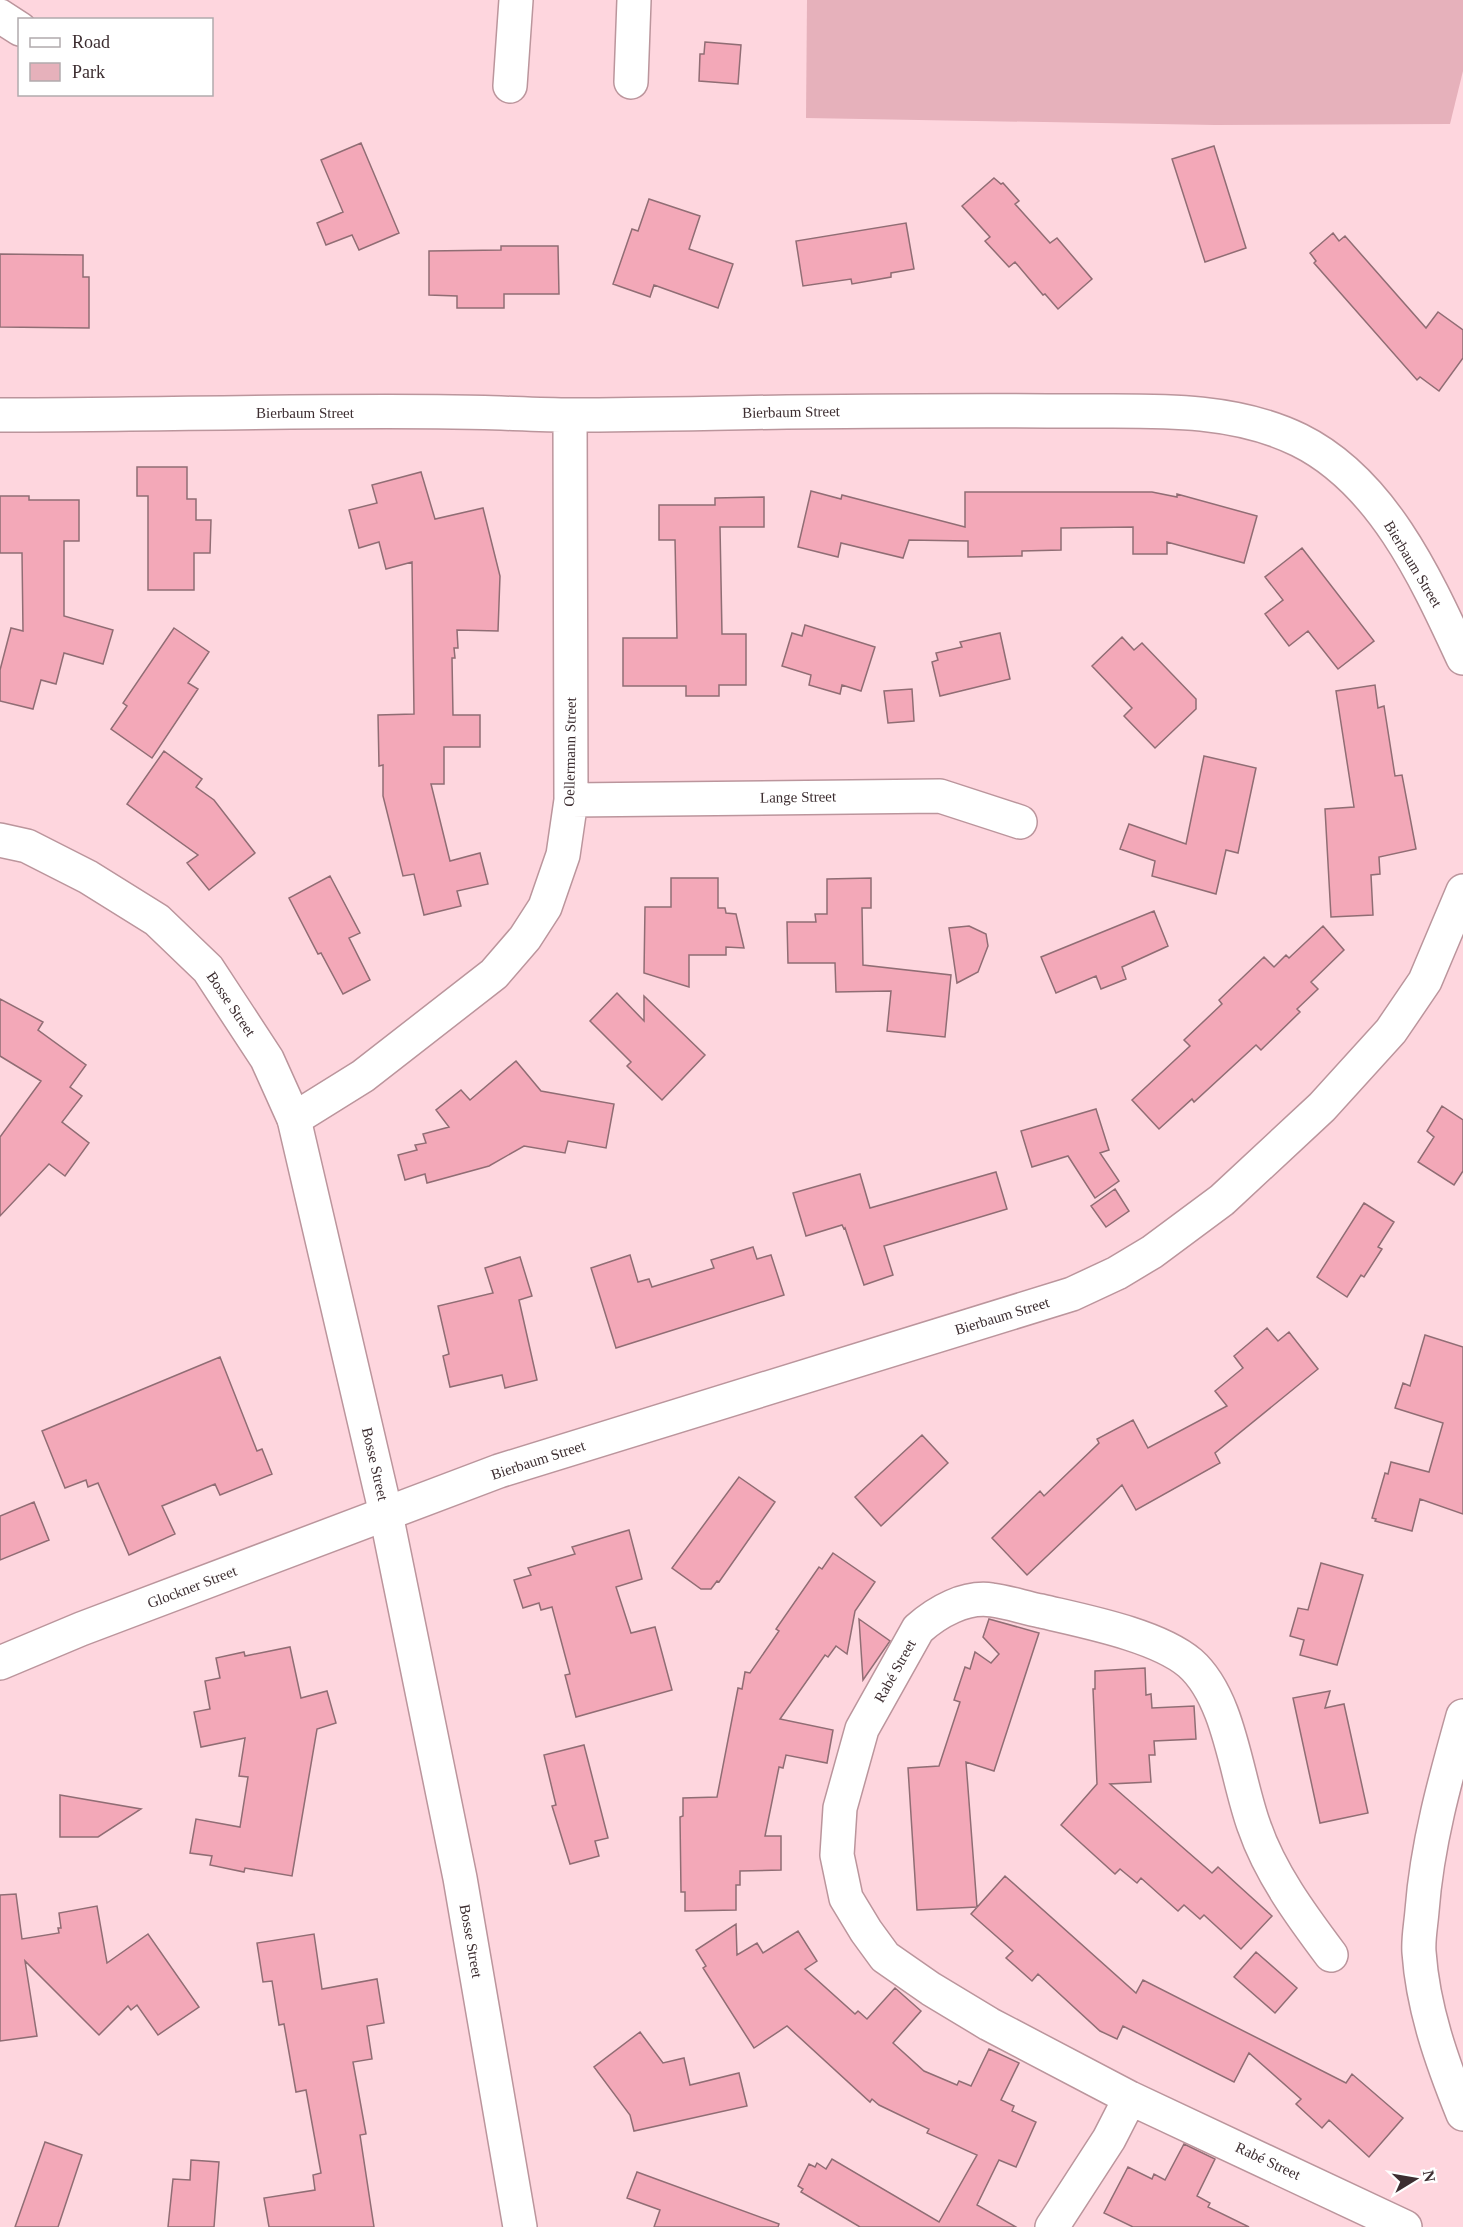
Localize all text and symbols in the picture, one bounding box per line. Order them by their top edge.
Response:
legend [18,18,213,96]
text: Road [72,32,110,52]
text: Park [72,62,105,82]
street label: Bierbaum Street [742,403,841,421]
street label: Bierbaum Street [256,405,355,421]
street label: Bierbaum Street [1381,518,1445,611]
street label: Oellermann Street [561,696,579,807]
street label: Lange Street [760,788,837,806]
street label: Bosse Street [204,969,259,1040]
street label: Bierbaum Street [953,1294,1052,1338]
street label: Bosse Street [359,1426,391,1503]
street label: Bierbaum Street [489,1437,588,1483]
street label: Glockner Street [145,1562,240,1611]
street label: Rabé Street [871,1636,919,1705]
street label: Bosse Street [457,1903,485,1980]
street label: Rabé Street [1233,2139,1304,2183]
north arrow [1385,2149,1445,2209]
text: N [1420,2169,1439,2184]

